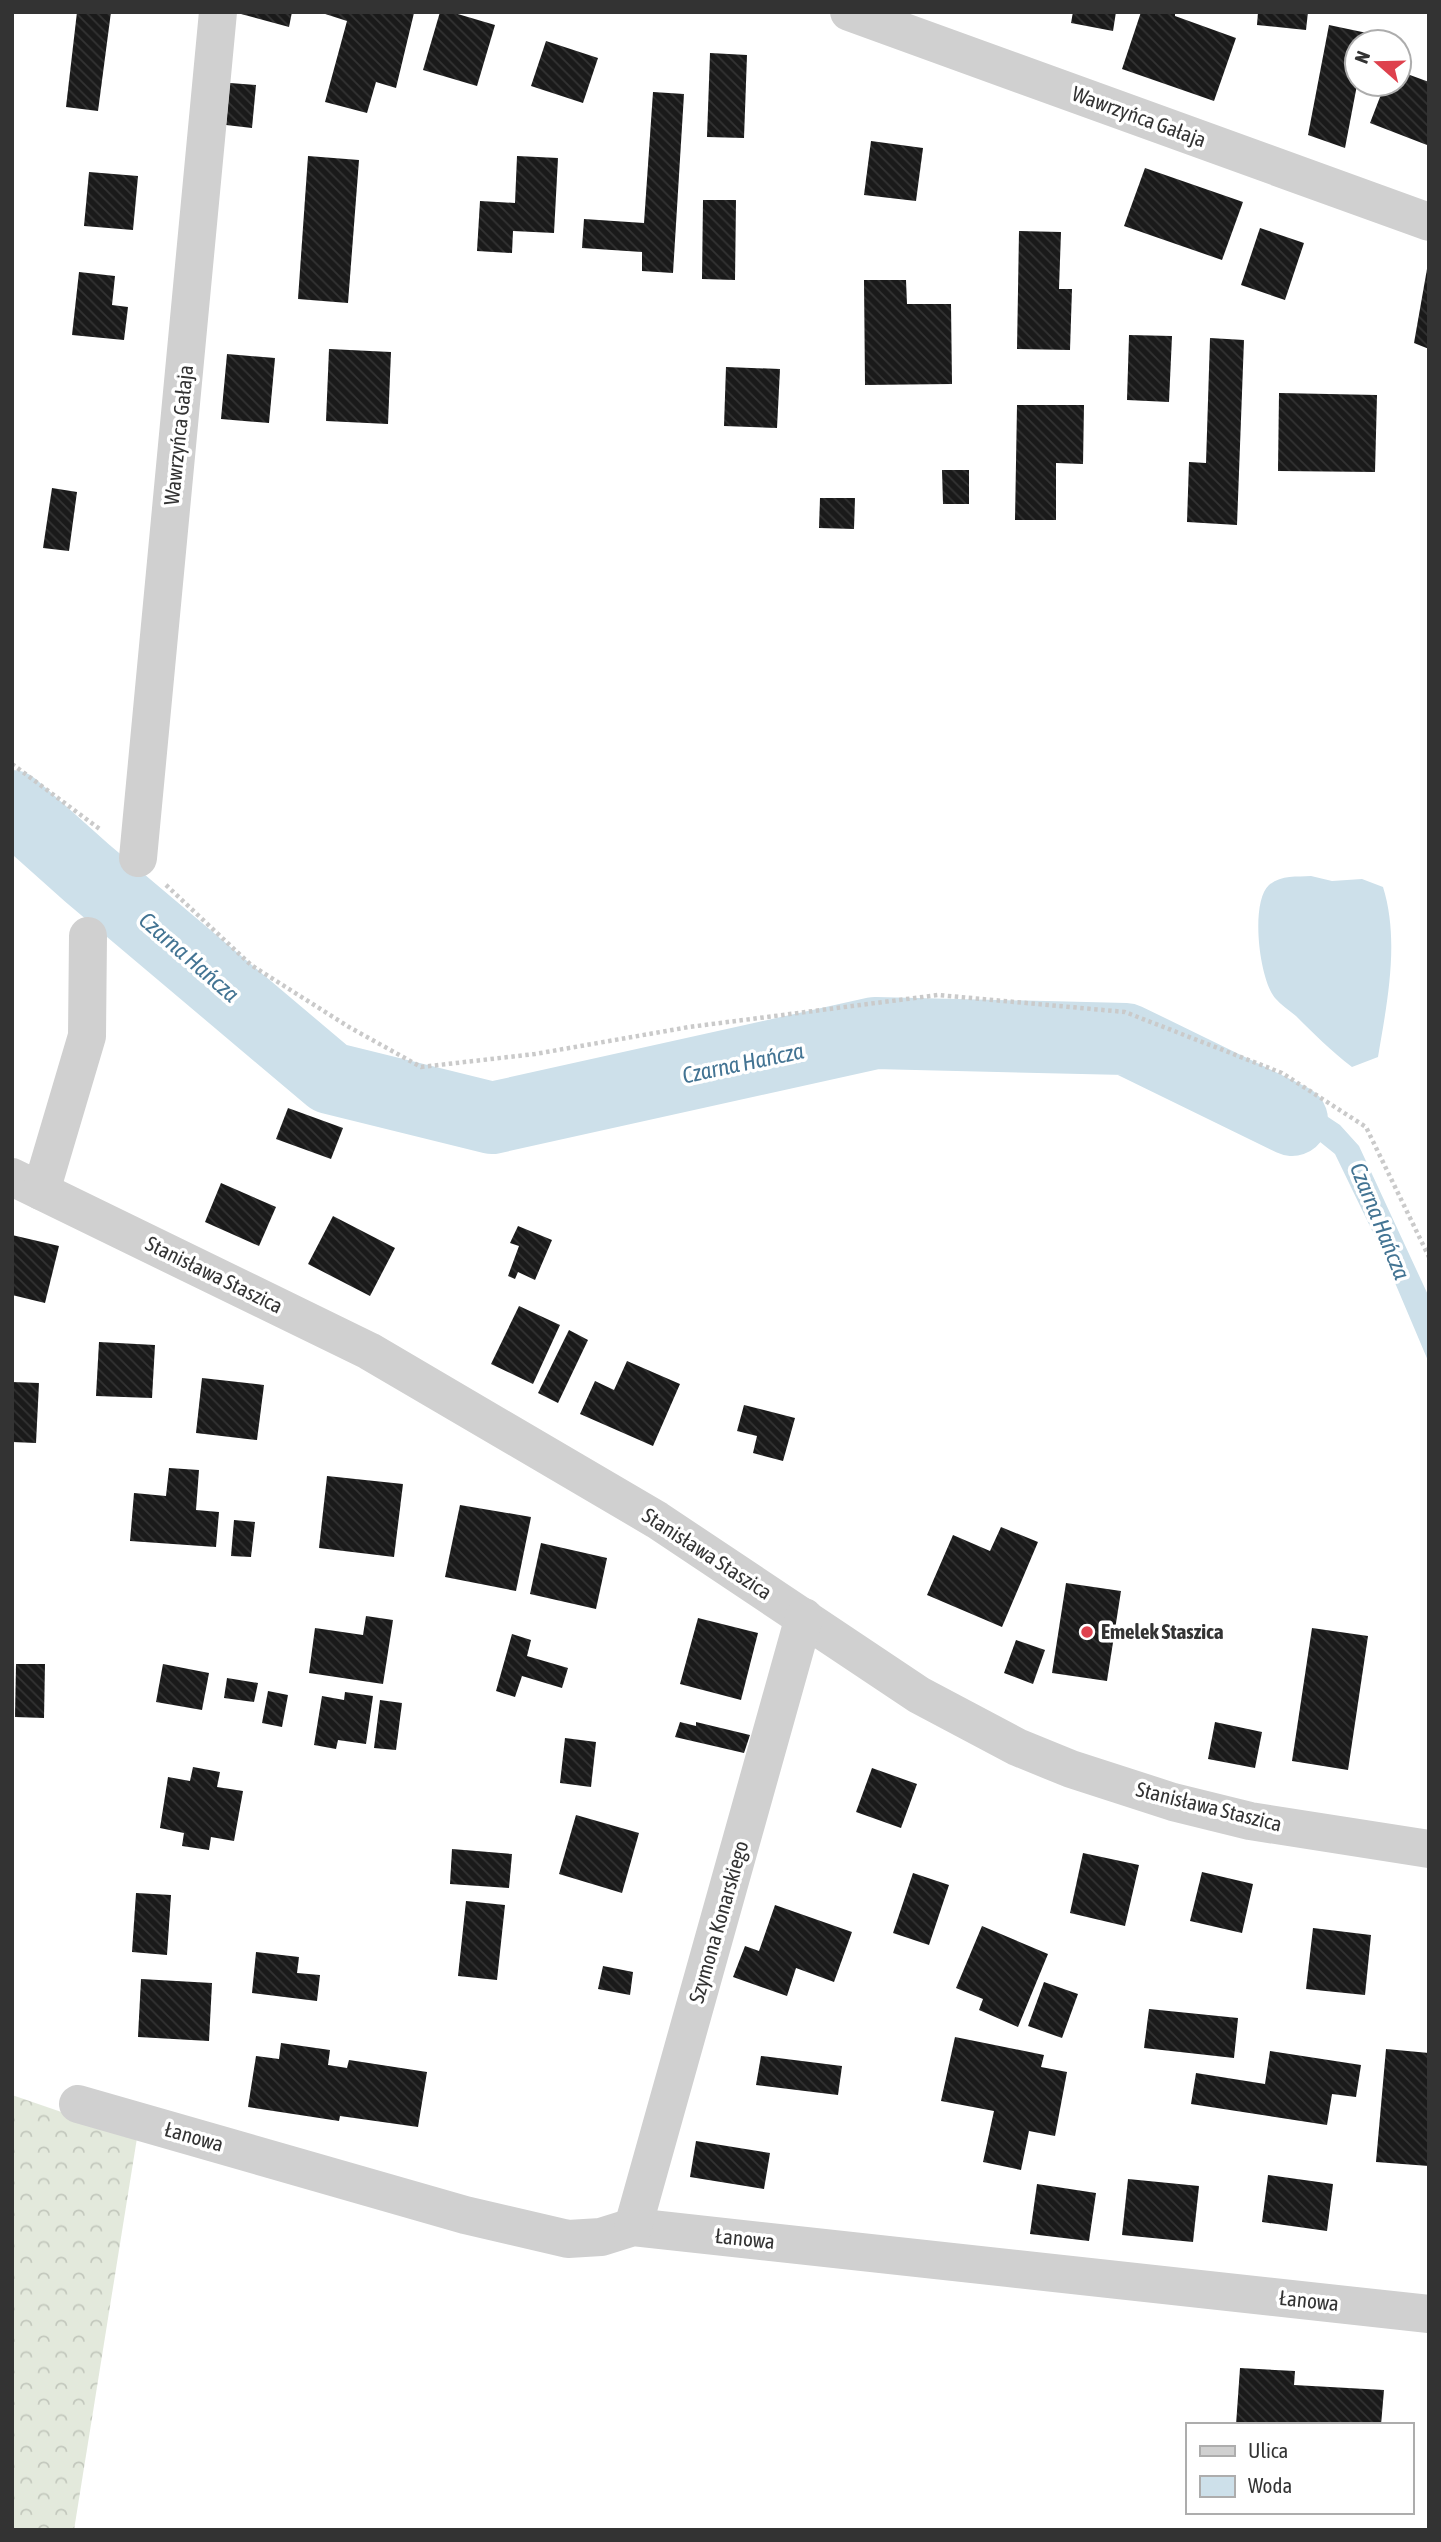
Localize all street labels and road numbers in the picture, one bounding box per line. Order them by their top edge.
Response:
street label: Wawrzyńca Gałaja [1069,81,1210,151]
street label: Wawrzyńca Gałaja [159,364,197,506]
street label: Stanisława Staszica [142,1231,287,1318]
street label: Stanisława Staszica [638,1502,777,1604]
street label: Stanisława Staszica [1134,1776,1285,1836]
street label: Szymona Konarskiego [683,1838,753,2006]
street label: Łanowa [162,2116,226,2156]
street label: Łanowa [714,2223,776,2253]
street label: Łanowa [1278,2285,1340,2315]

